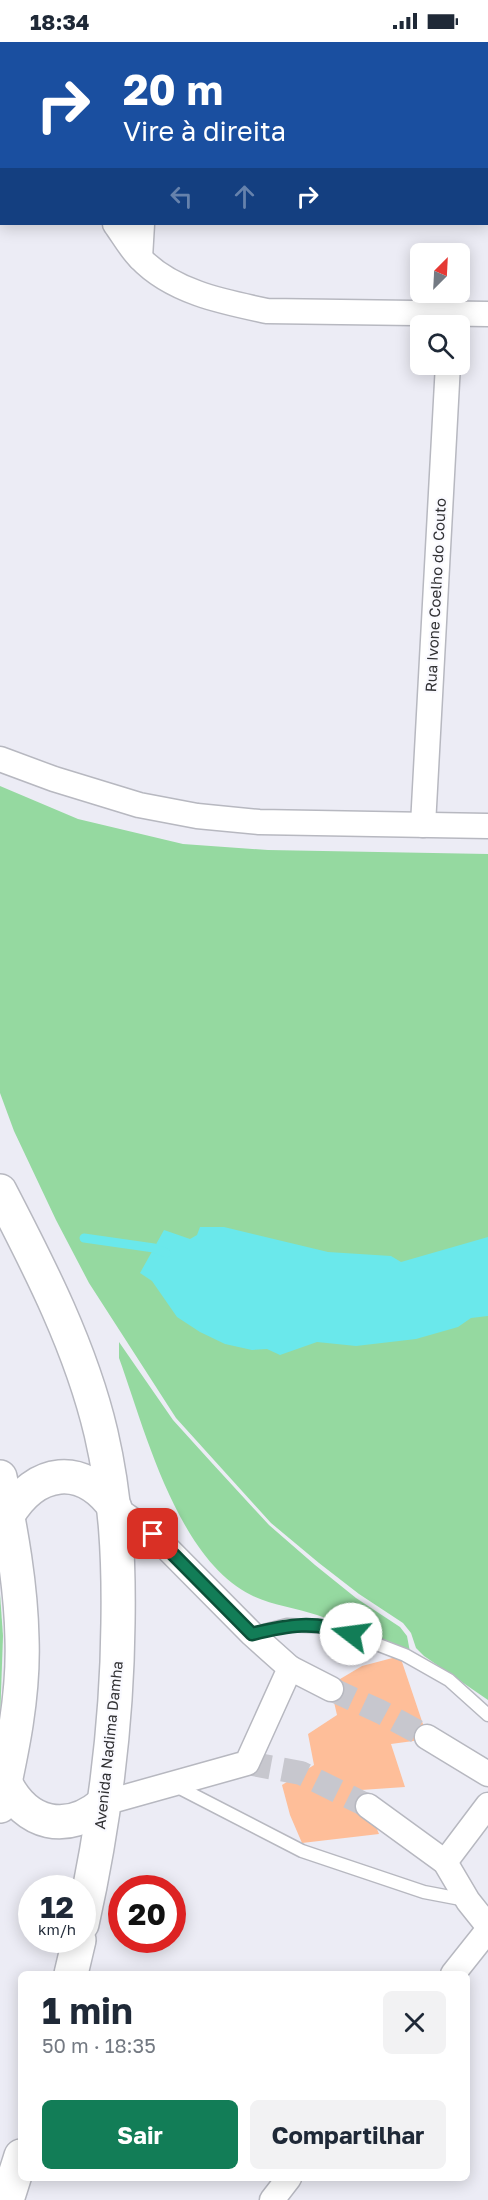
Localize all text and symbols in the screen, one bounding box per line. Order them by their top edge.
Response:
text: 18:34 [30,8,90,35]
text: 20 m [123,64,223,114]
icon: right [24,66,102,144]
text: Vire à direita [123,115,286,147]
icon: left [165,180,198,213]
icon: ahead [228,180,261,213]
icon: right [291,180,324,213]
north arrow [410,243,470,303]
map controls [410,243,470,375]
button: search [410,315,470,375]
street label: Rua Ivone Coelho do Couto [421,497,449,693]
pin [127,1508,178,1559]
icon: arrive [136,1517,169,1550]
position arrow [319,1602,383,1666]
street label: Avenida Nadima Damha [90,1660,126,1830]
speed limit sign: 20 [108,1875,186,1953]
text: 12 [40,1889,74,1925]
text: km/h [38,1920,76,1938]
text: 1 min [42,1989,133,2032]
button: close [383,1991,446,2054]
text: 50 m · 18:35 [42,2033,156,2057]
button: Sair [42,2100,238,2169]
button: Compartilhar [250,2100,446,2169]

